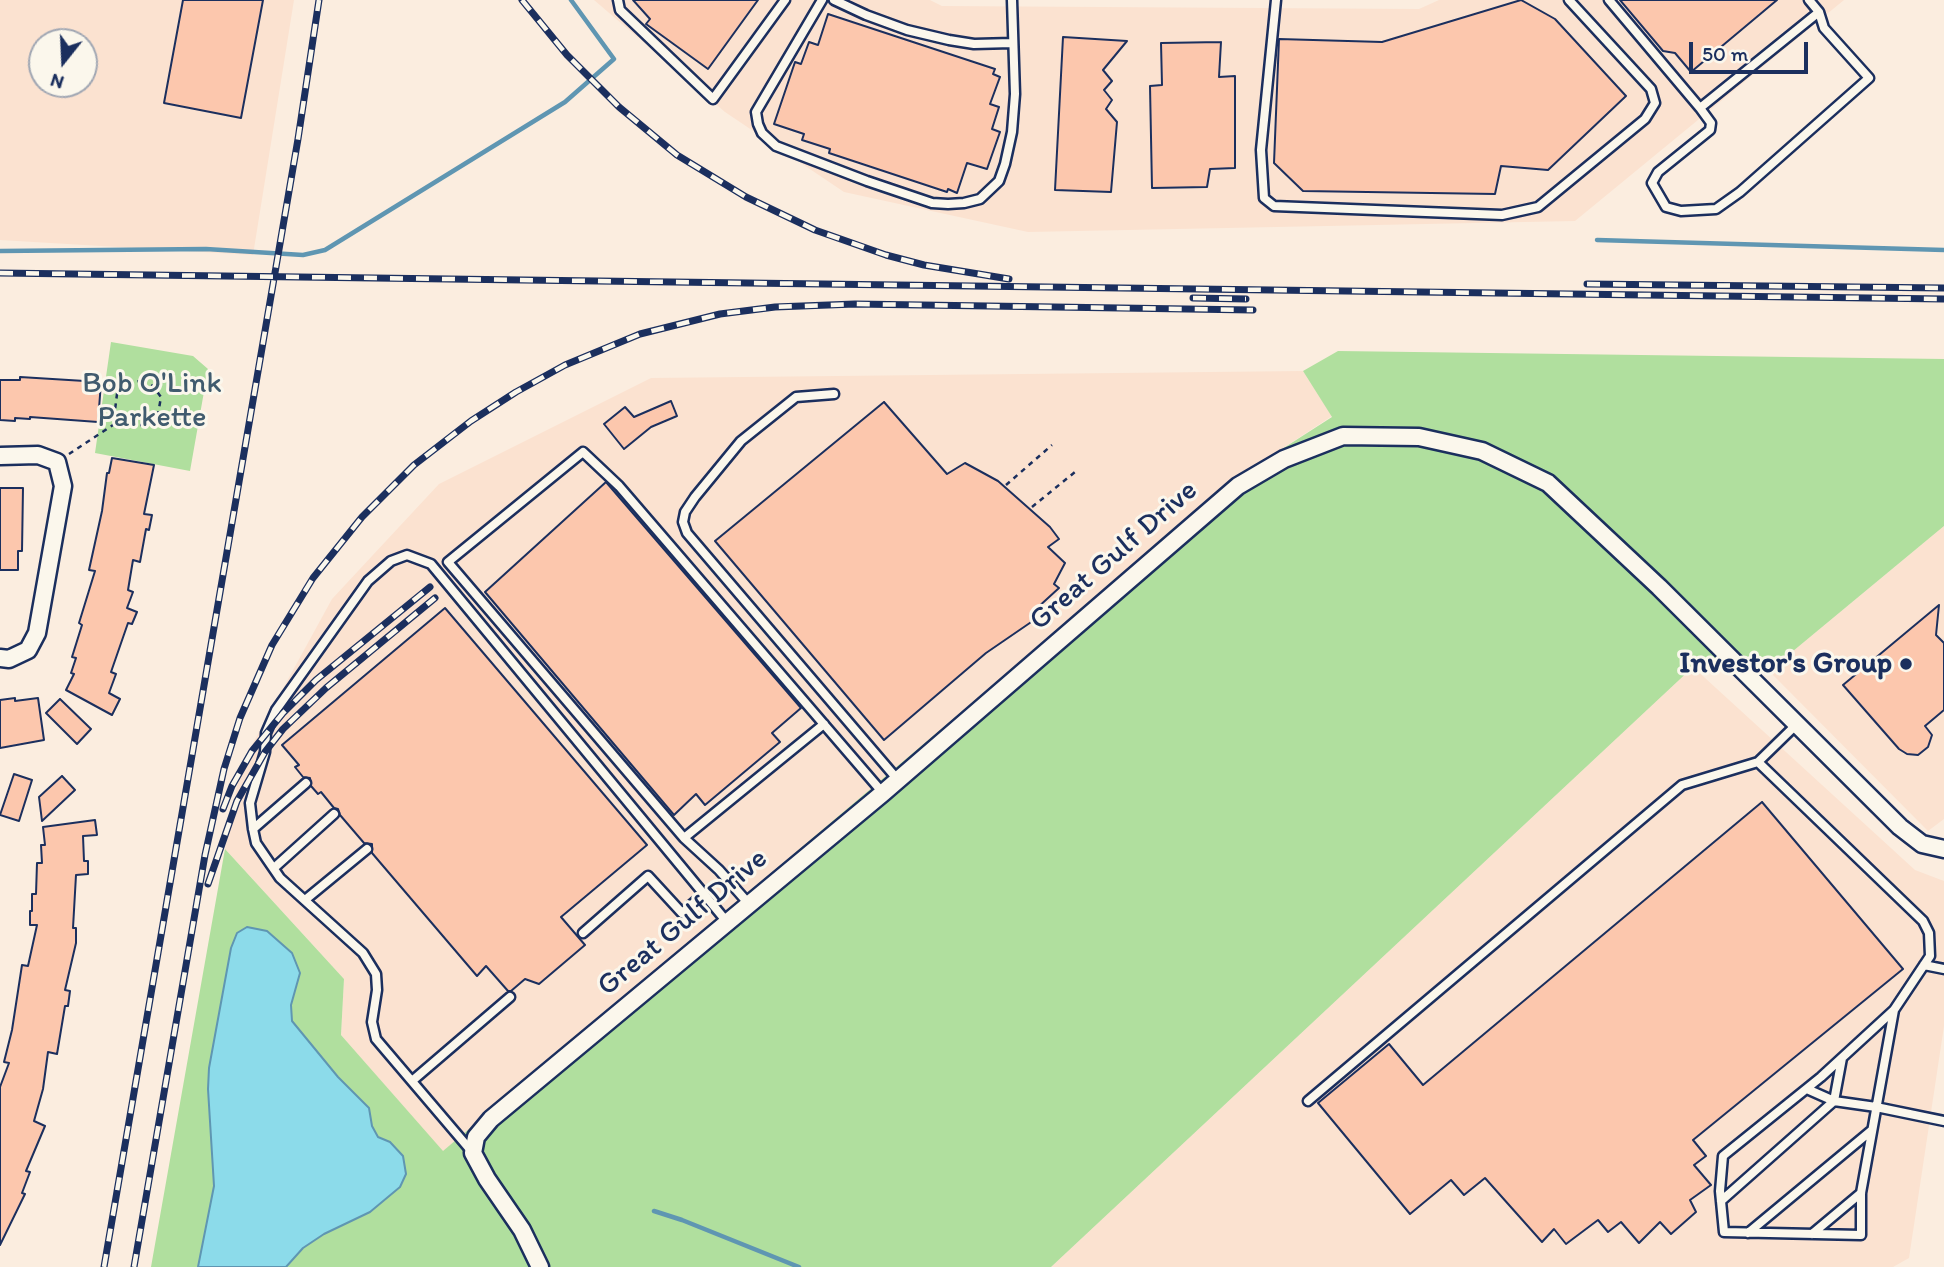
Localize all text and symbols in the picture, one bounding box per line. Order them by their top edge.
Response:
north arrow [28,28,98,98]
scale bar [1692,28,1811,72]
text: 50 m [1702,41,1748,66]
text: N [47,69,67,94]
park label: Bob O'Link Parkette [82,366,222,436]
street label: Great Gulf Drive [1023,473,1205,639]
place label: Investor's Group [1679,646,1892,682]
marker: Investor's Group [1898,656,1914,672]
street label: Great Gulf Drive [591,841,775,1005]

